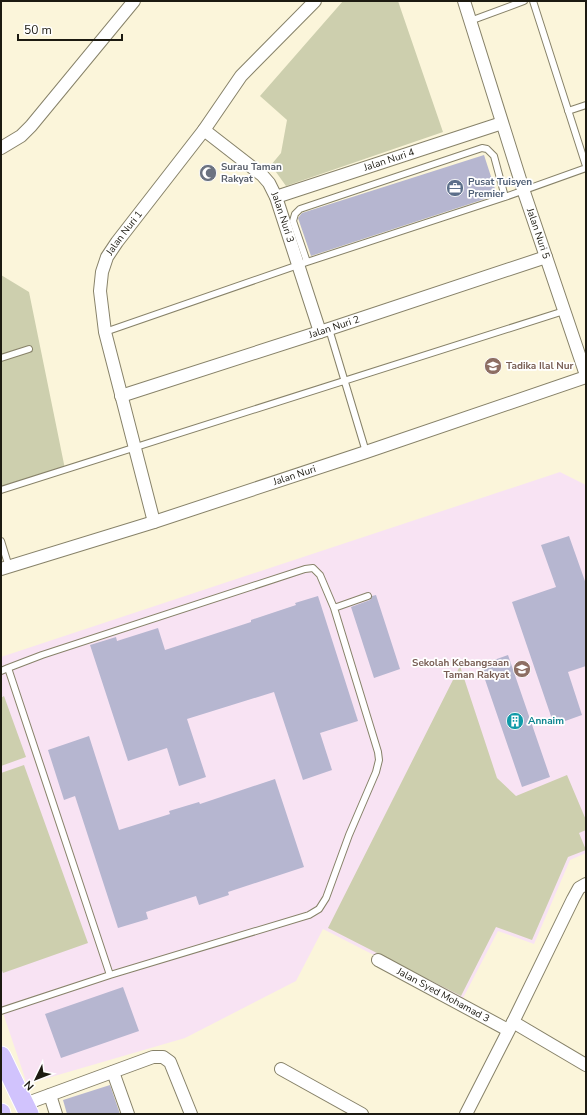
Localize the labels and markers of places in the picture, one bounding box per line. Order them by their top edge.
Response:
place label: Surau Taman Rakyat [221,160,282,186]
mosque icon: Surau Taman Rakyat [198,163,218,183]
place label: Pusat Tuisyen Premier [468,175,532,201]
office icon: Pusat Tuisyen Premier [445,178,465,198]
school or university icon: Tadika Ilal Nur [483,356,503,376]
place label: Tadika Ilal Nur [506,359,574,373]
place label: Sekolah Kebangsaan Taman Rakyat [412,656,509,682]
school or university icon: Sekolah Kebangsaan Taman Rakyat [512,659,532,679]
building icon: Annaim [505,711,525,731]
place label: Annaim [528,714,564,728]

